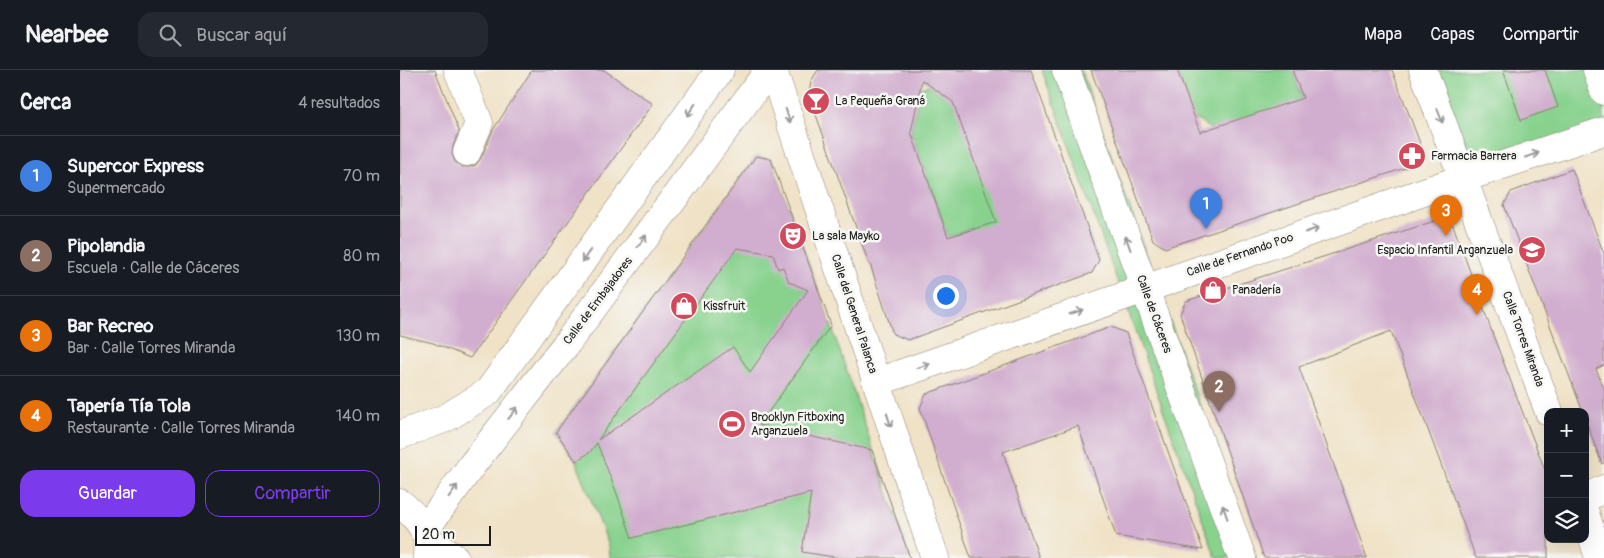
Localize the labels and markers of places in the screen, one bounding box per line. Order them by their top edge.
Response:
bar icon: La Pequeña Graná [801,86,831,116]
place label: La Pequeña Graná [835,94,925,109]
pharmacy icon: Farmacia Barrera [1397,141,1427,171]
place label: Farmacia Barrera [1431,149,1517,164]
pin: 1 [1190,188,1222,229]
pin: 3 [1430,195,1462,236]
theatre icon: La sala Mayko [778,221,808,251]
place label: La sala Mayko [812,229,880,244]
school or university icon: Espacio Infantil Arganzuela [1517,235,1547,265]
place label: Espacio Infantil Arganzuela [1377,243,1513,258]
pin: 4 [1461,274,1493,315]
shop icon: Panadería [1198,275,1228,305]
place label: Panadería [1232,283,1281,298]
shop icon: Kissfruit [669,291,699,321]
place label: Kissfruit [703,299,745,314]
pin: 2 [1203,371,1235,412]
sports icon: Brooklyn Fitboxing Arganzuela [717,409,747,439]
place label: Brooklyn Fitboxing Arganzuela [751,410,844,439]

